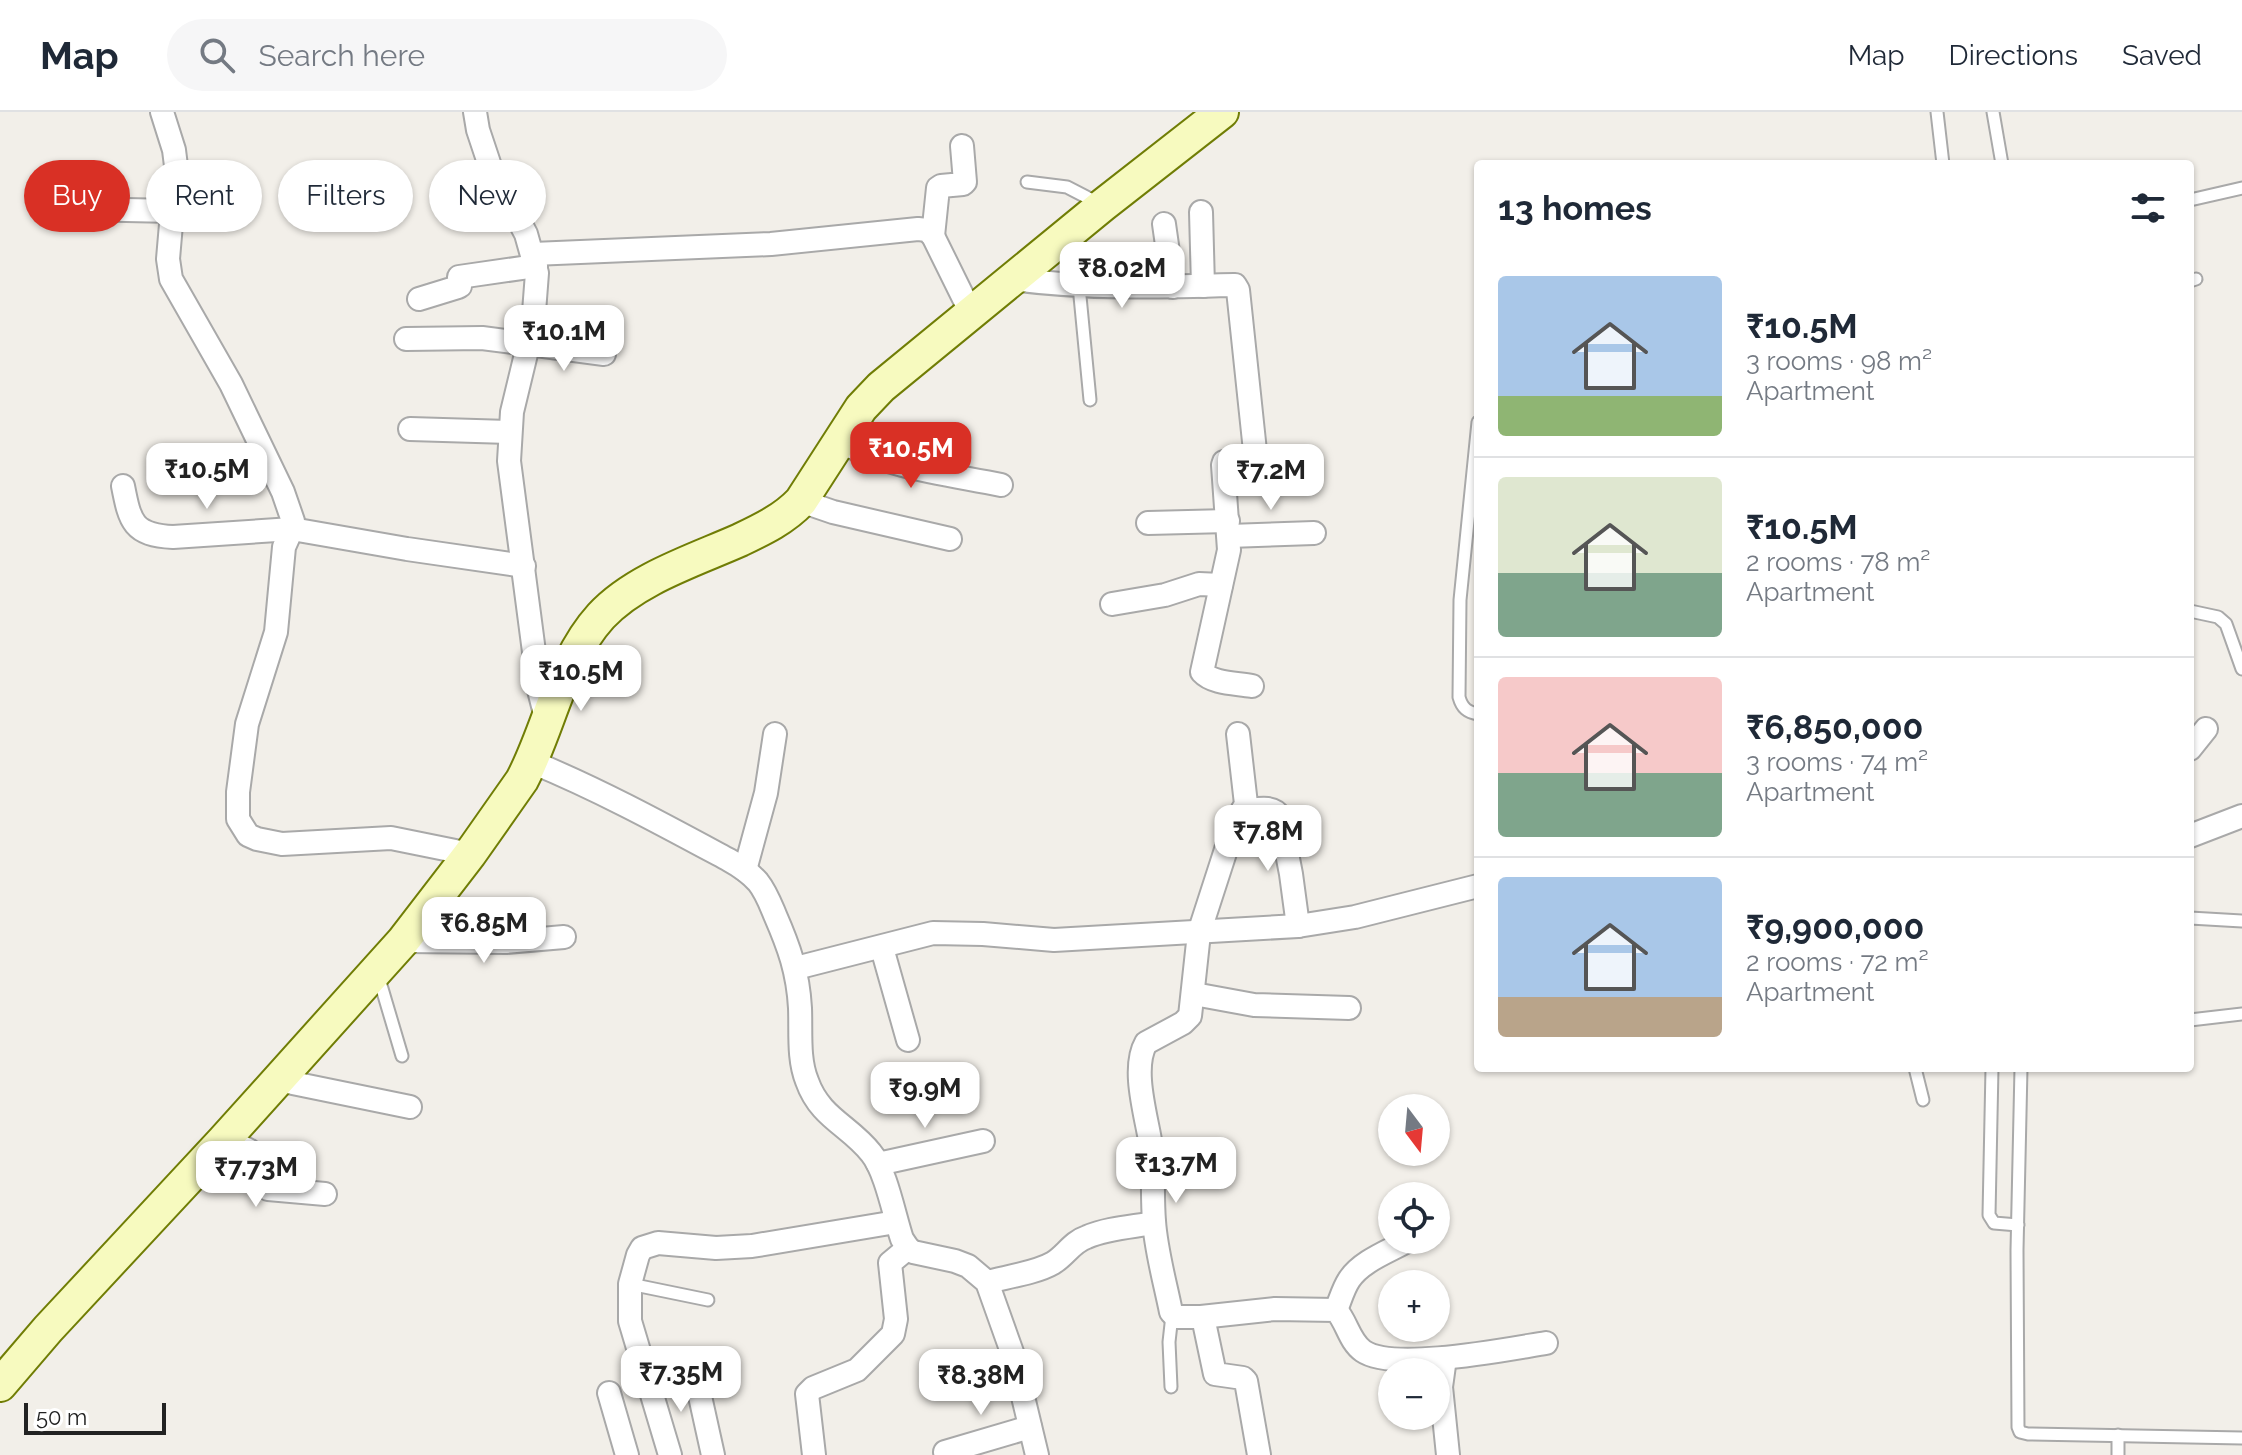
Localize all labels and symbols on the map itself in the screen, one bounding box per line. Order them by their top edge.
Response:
pin: ₹8.02M [1057,242,1187,310]
pin: ₹10.1M [499,305,629,373]
pin: ₹10.5M [846,422,976,490]
pin: ₹10.5M [142,443,272,511]
pin: ₹7.2M [1215,444,1327,512]
pin: ₹10.5M [516,645,646,713]
pin: ₹7.8M [1212,805,1324,873]
pin: ₹6.85M [419,897,549,965]
pin: ₹9.9M [869,1062,981,1130]
north arrow [1378,1094,1450,1166]
pin: ₹13.7M [1111,1137,1241,1205]
pin: ₹7.73M [191,1141,321,1209]
pin: ₹7.35M [616,1346,746,1414]
pin: ₹8.38M [916,1349,1046,1417]
scale bar [24,1399,166,1435]

